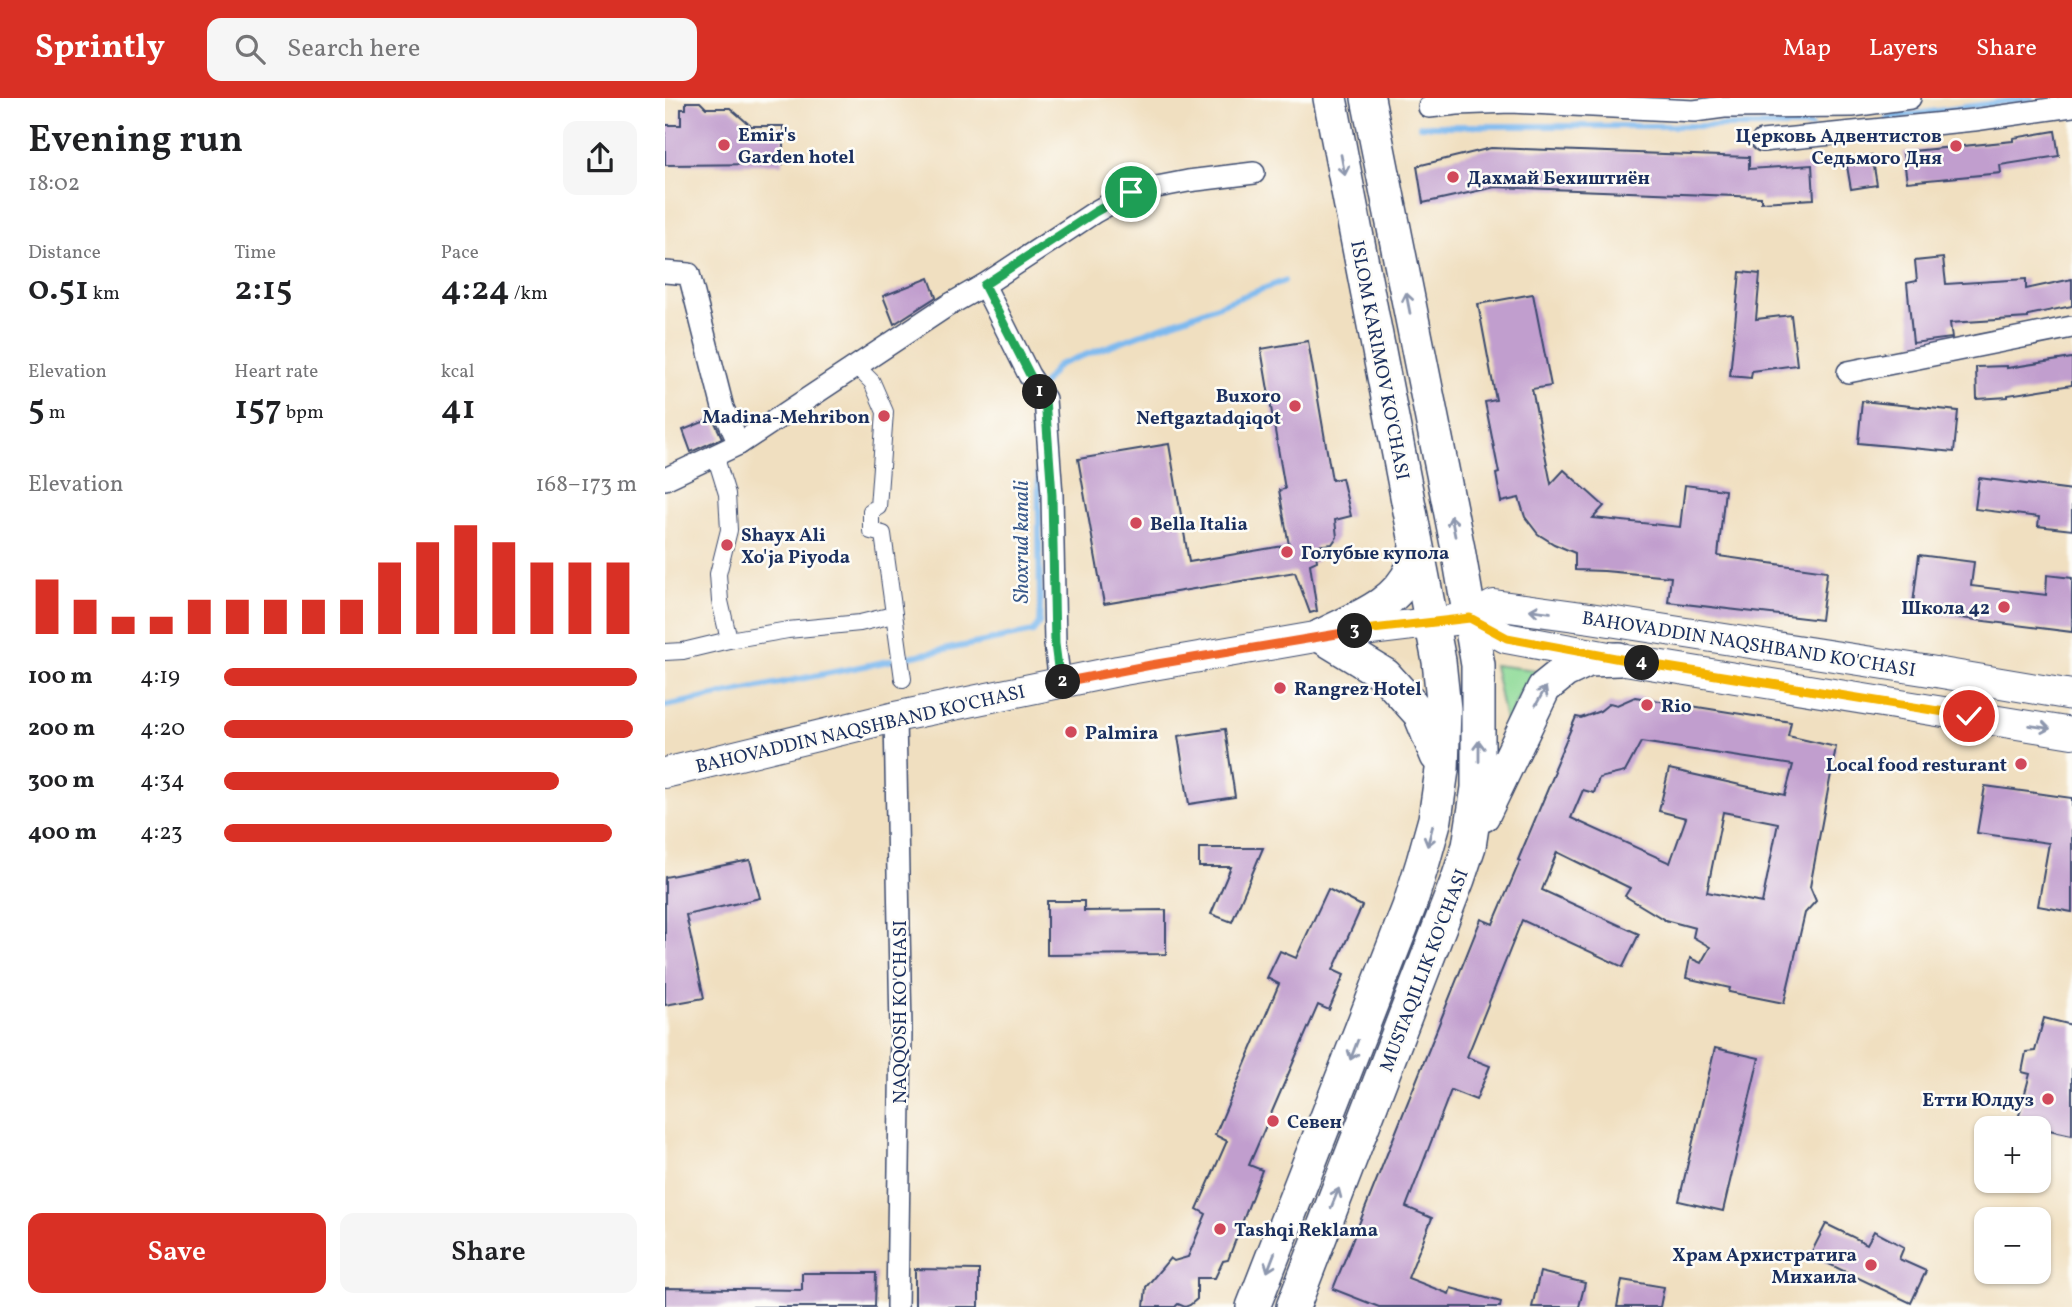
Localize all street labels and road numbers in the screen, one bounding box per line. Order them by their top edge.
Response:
street label: ISLOM KARIMOV KO'CHASI [1343,238,1415,482]
street label: BAHOVADDIN NAQSHBAND KO'CHASI [1580,606,1917,684]
street label: BAHOVADDIN NAQSHBAND KO'CHASI [693,679,1028,781]
street label: MUSTAQILLIK KO'CHASI [1374,866,1476,1076]
street label: NAQQOSH KO'CHASI [888,920,914,1104]

